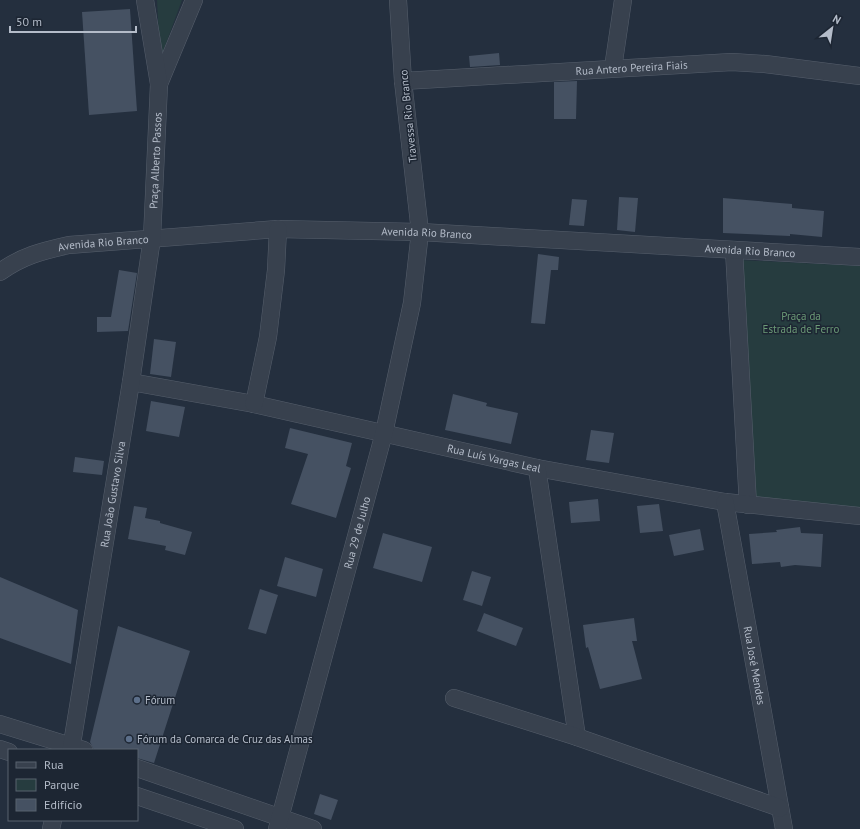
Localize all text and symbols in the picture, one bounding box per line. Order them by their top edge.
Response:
scale bar [10,8,136,34]
north arrow [812,8,852,48]
text: N [830,11,844,27]
text: 50 m [16,14,42,29]
street label: Rua Antero Pereira Fiais [575,58,688,78]
street label: Travessa Rio Branco [396,69,420,163]
street label: Praça Alberto Passos [146,111,165,209]
street label: Avenida Rio Branco [381,224,472,242]
street label: Avenida Rio Branco [56,232,149,254]
street label: Avenida Rio Branco [704,241,796,260]
park label: Praça da Estrada de Ferro [763,309,840,336]
street label: Rua João Gustavo Silva [97,440,128,549]
street label: Rua Luís Vargas Leal [446,441,543,476]
street label: Rua 29 de Julho [341,495,374,570]
street label: Rua José Mendes [741,625,768,706]
place label: Fórum [145,693,175,707]
marker: Fórum [132,695,142,705]
place label: Fórum da Comarca de Cruz das Almas [137,732,313,746]
marker: Fórum da Comarca de Cruz das Almas [124,734,134,744]
legend [8,749,138,821]
text: Rua [44,757,63,772]
text: Parque [44,777,79,792]
text: Edifício [44,797,82,812]

